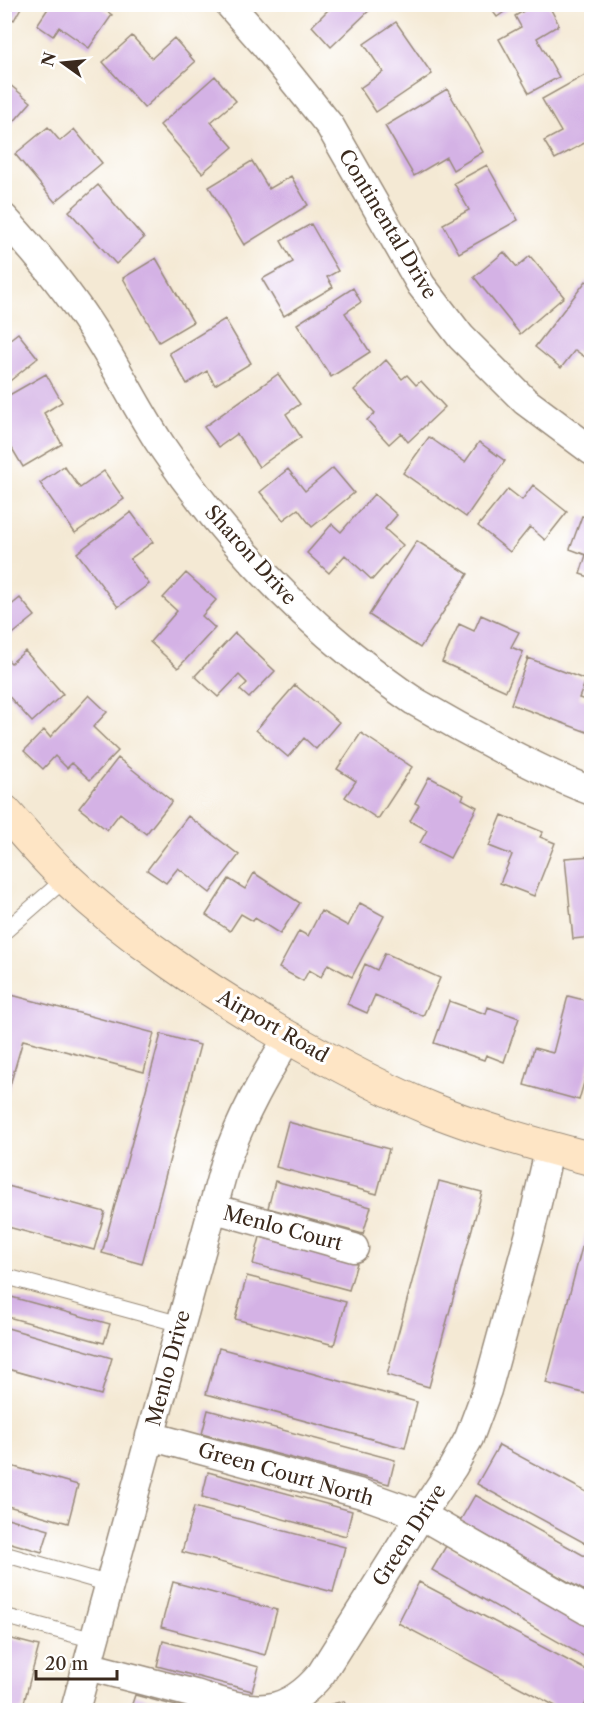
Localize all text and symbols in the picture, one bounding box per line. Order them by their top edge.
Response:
north arrow [33,33,93,93]
text: N [37,50,60,68]
street label: Continental Drive [334,145,442,303]
street label: Sharon Drive [200,500,302,610]
street label: Airport Road [212,984,333,1067]
street label: Menlo Court [221,1201,345,1255]
street label: Menlo Drive [141,1307,195,1429]
street label: Green Court North [195,1437,377,1511]
street label: Green Drive [367,1480,451,1590]
scale bar [36,1643,117,1681]
text: 20 m [45,1653,89,1675]

